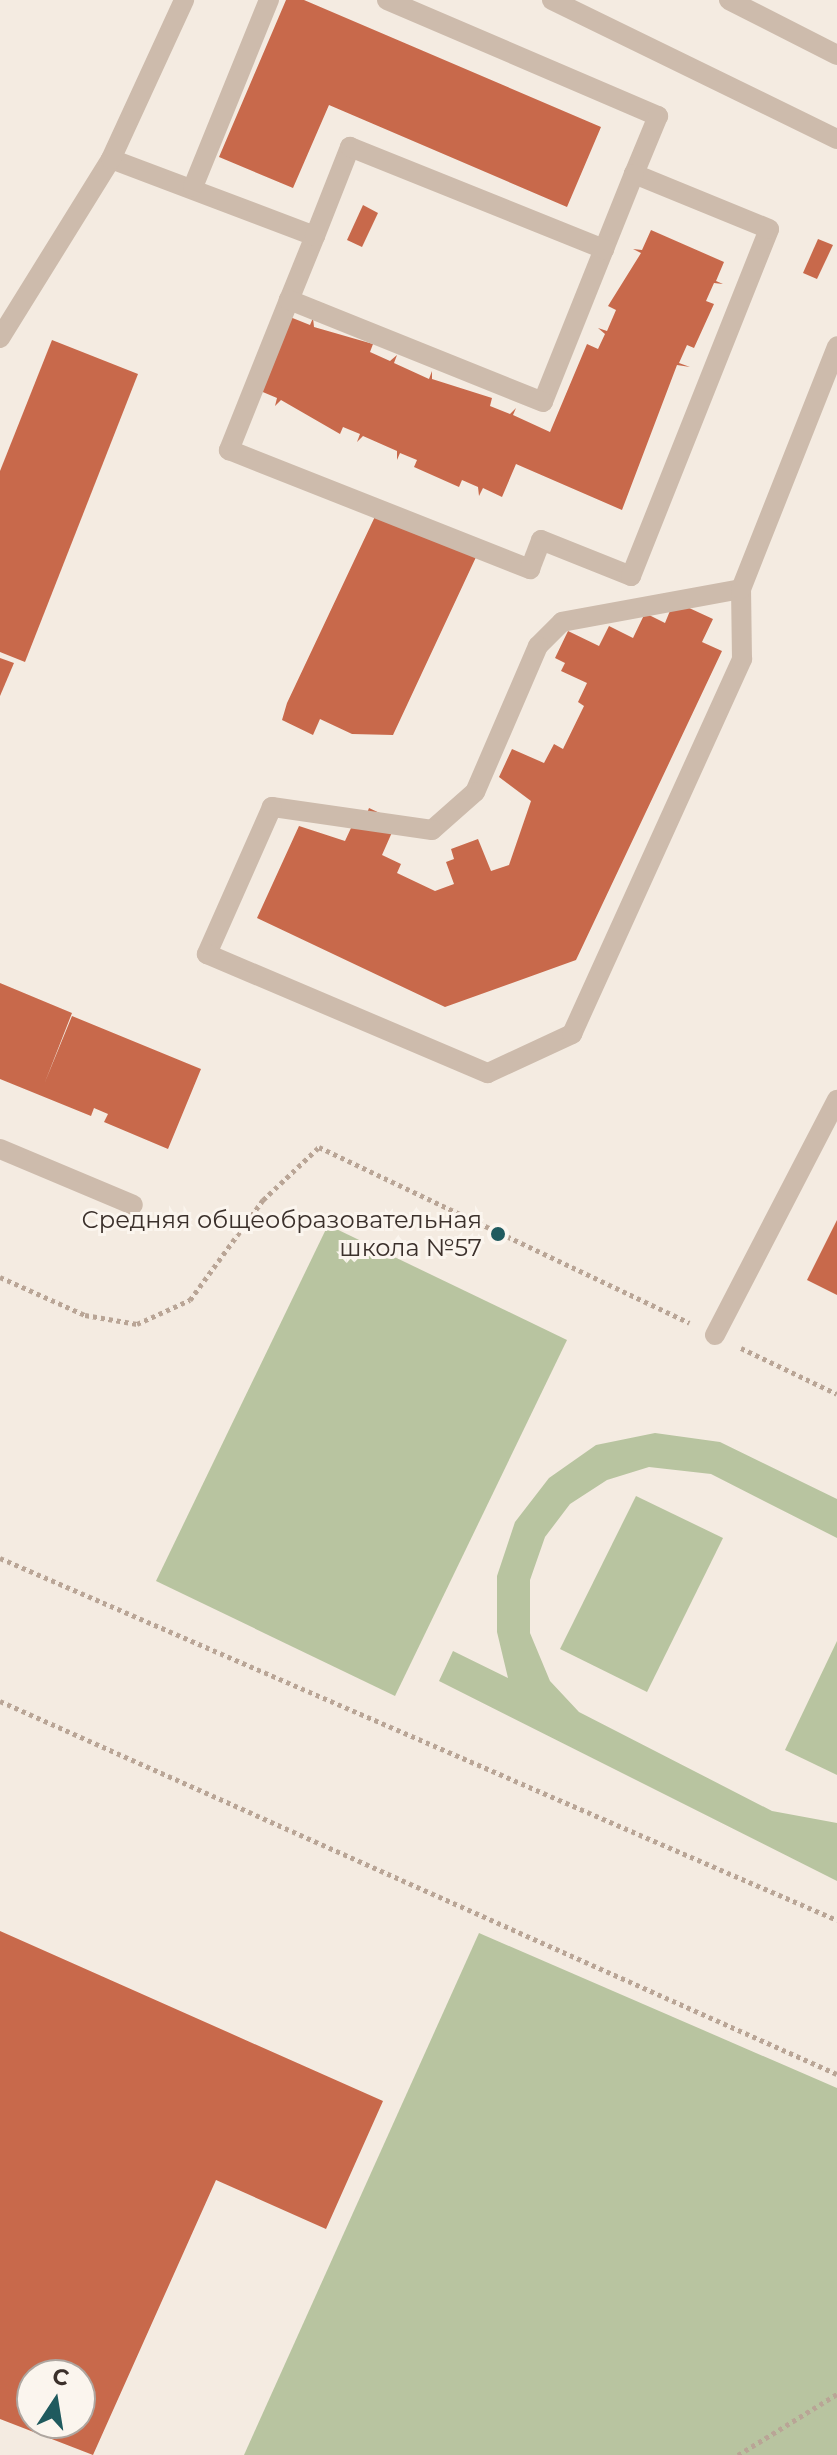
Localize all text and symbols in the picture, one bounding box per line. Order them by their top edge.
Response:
place label: Средняя общеобразовательная школа №57 [82,1206,482,1262]
marker: Средняя общеобразовательная школа №57 [489,1225,507,1243]
north arrow [16,2359,96,2439]
text: С [50,2362,71,2392]

